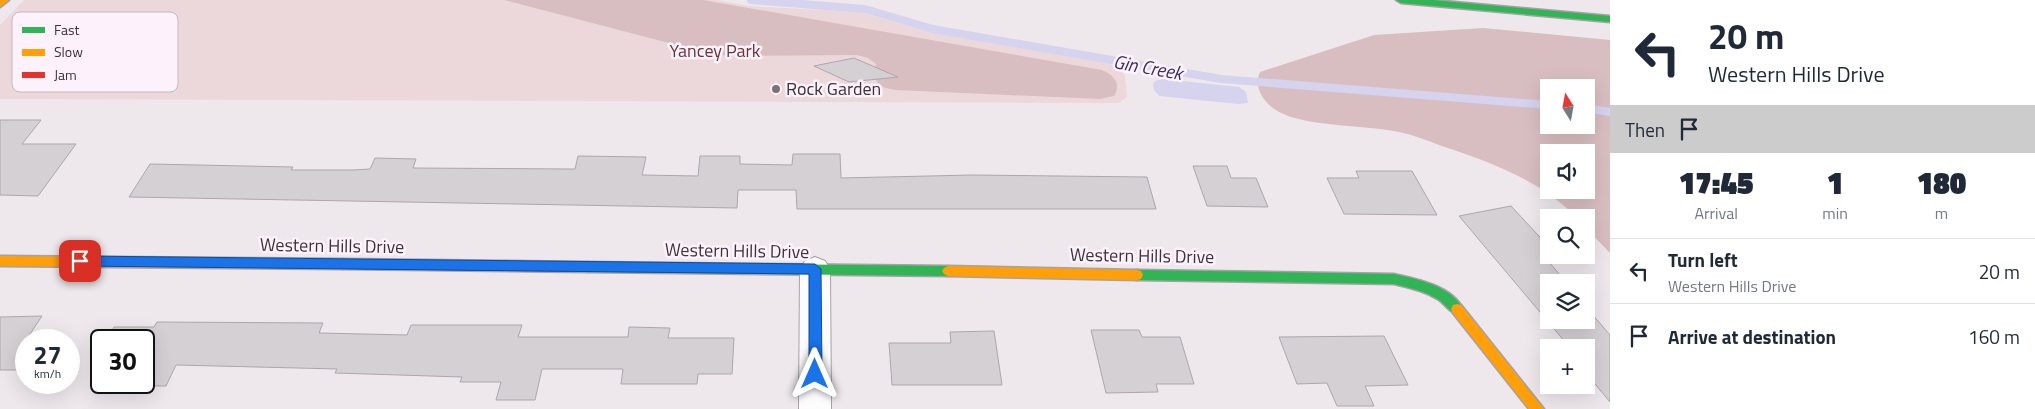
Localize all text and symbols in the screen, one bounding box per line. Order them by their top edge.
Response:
text: 20 m [1708,9,1784,63]
legend [12,12,178,92]
text: Fast [54,19,79,40]
icon: left [1625,20,1690,85]
park label: Yancey Park [670,37,761,64]
text: Slow [54,41,83,62]
water label: Gin Creek [1111,46,1187,87]
text: Western Hills Drive [1708,57,1885,91]
text: Jam [54,64,77,85]
place label: Rock Garden [786,75,881,102]
north arrow [1540,79,1595,134]
map controls [1540,79,1595,394]
marker: Rock Garden [770,83,782,95]
text: Then [1625,115,1665,144]
icon: arrive [1675,115,1703,143]
button: sound [1540,144,1595,199]
text: 17:45 [1679,160,1753,206]
text: 1 [1827,160,1843,206]
text: 180 [1917,160,1966,206]
text: Arrival [1694,201,1738,225]
text: min [1822,201,1848,225]
text: m [1935,201,1948,225]
button: search [1540,209,1595,264]
street label: Western Hills Drive [260,231,404,260]
street label: Western Hills Drive [665,236,809,265]
pin [59,240,101,282]
street label: Western Hills Drive [1070,241,1214,270]
text: Turn left [1668,245,1738,274]
icon: arrive [66,247,94,275]
icon: left [1625,257,1653,285]
text: 20 m [1979,257,2020,286]
button: layers [1540,274,1595,329]
text: Western Hills Drive [1668,274,1796,298]
icon: arrive [1625,322,1653,350]
text: Arrive at destination [1668,322,1836,351]
text: 160 m [1968,322,2020,351]
speed limit sign: 30 [90,329,155,394]
text: 27 [33,336,62,374]
button: + [1540,339,1595,394]
position arrow [788,347,840,399]
text: km/h [34,364,61,383]

